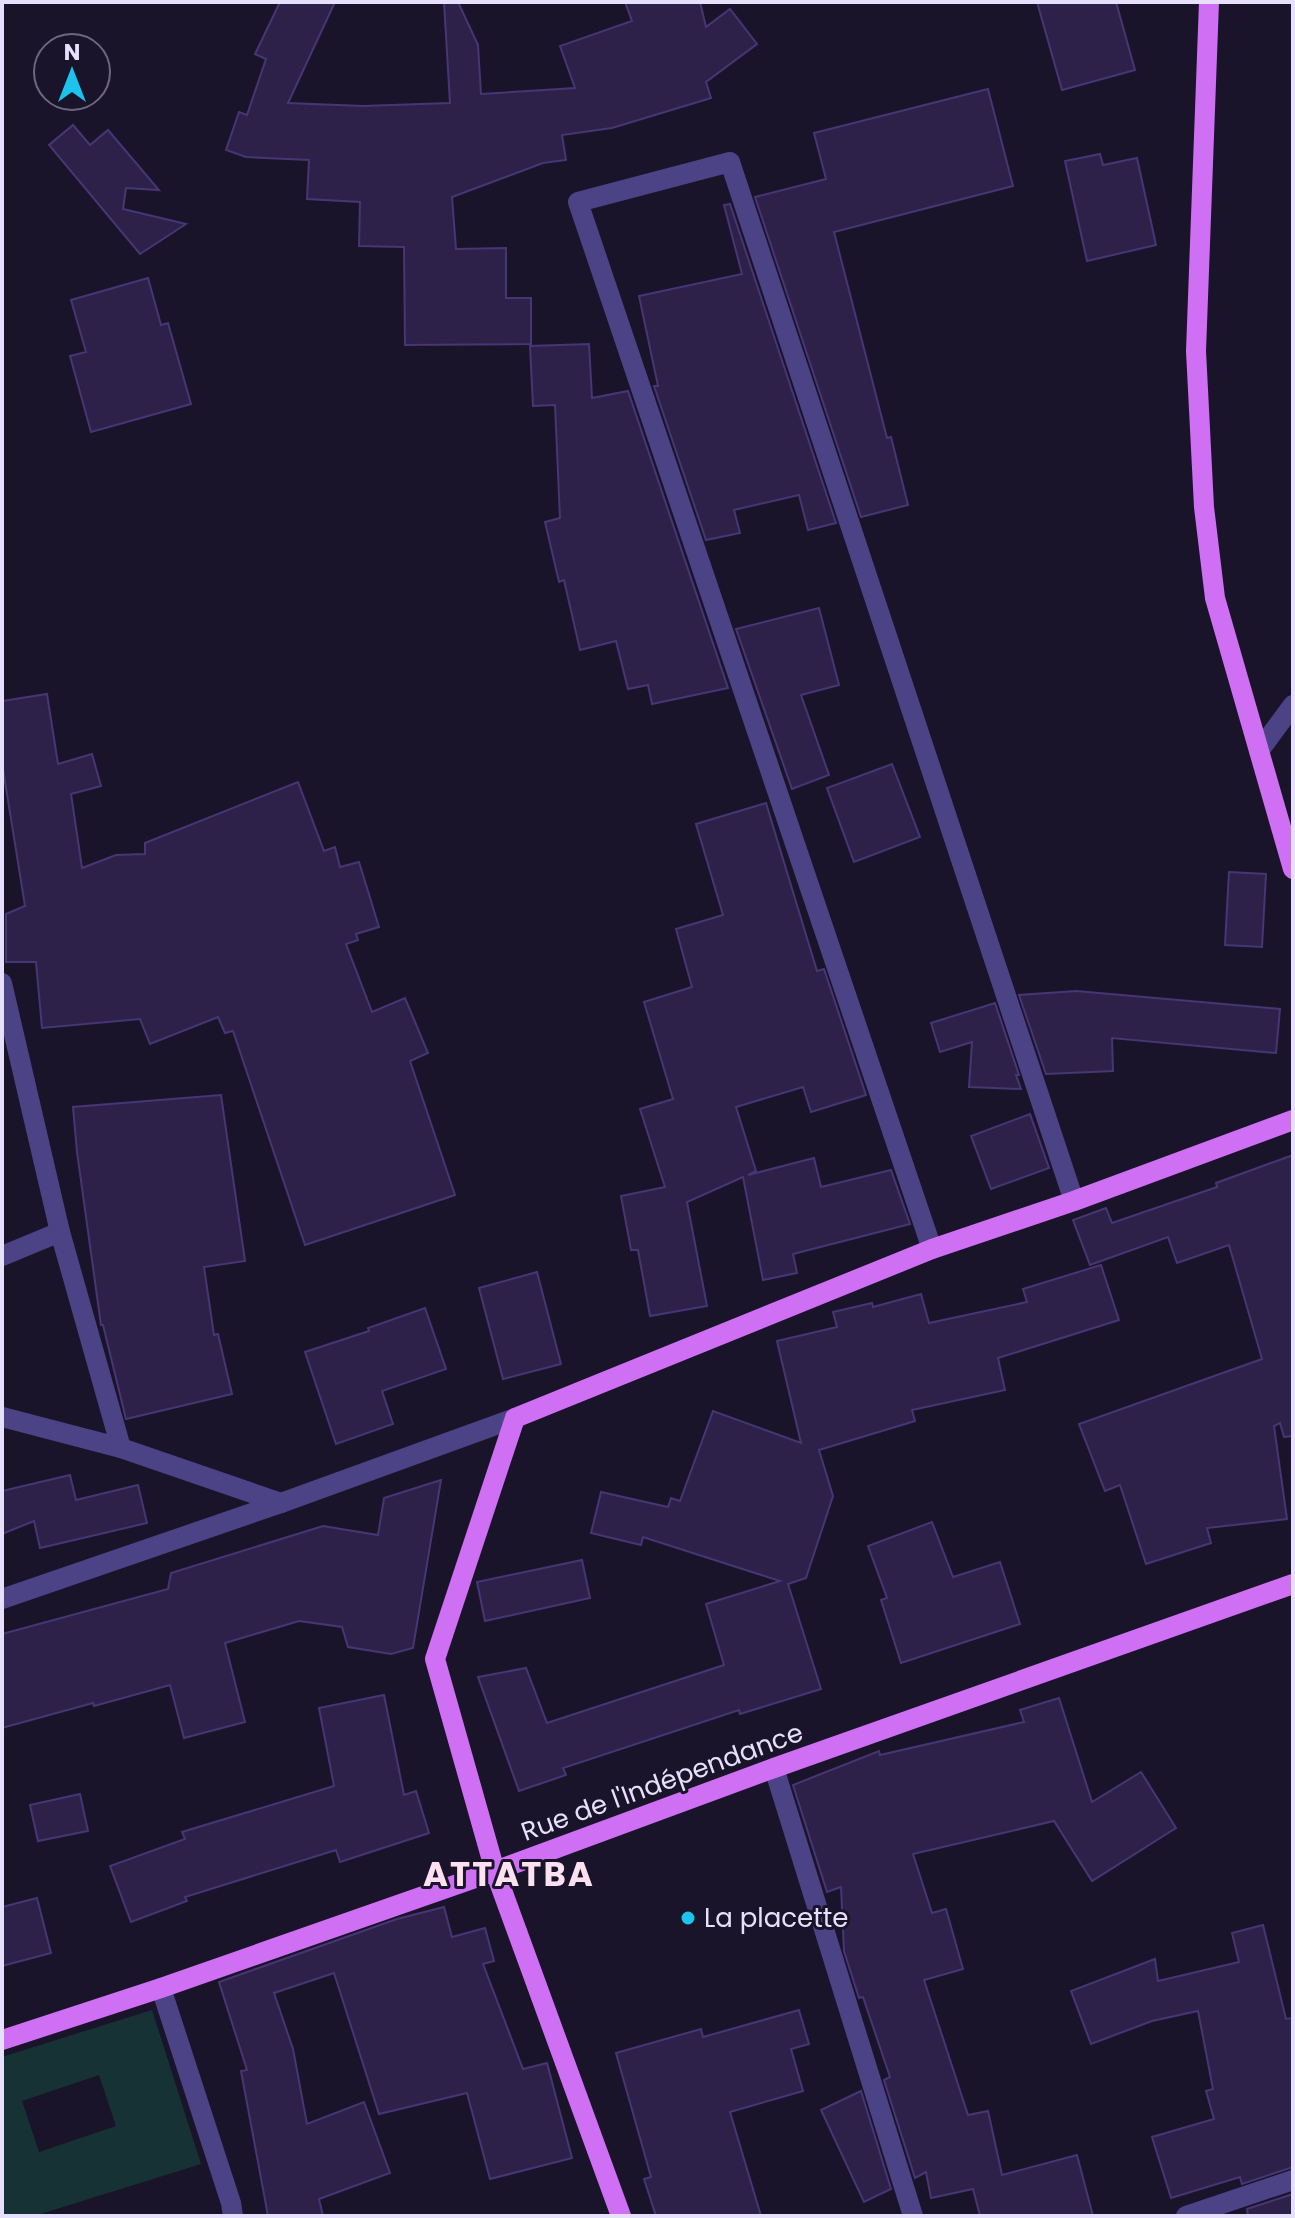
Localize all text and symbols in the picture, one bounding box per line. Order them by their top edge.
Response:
north arrow [32,32,112,112]
text: N [64,37,80,68]
street label: Rue de l'Indépendance [516,1714,808,1850]
district label: ATTATBA [423,1850,595,1898]
place label: La placette [704,1900,848,1936]
marker: La placette [679,1909,697,1927]

